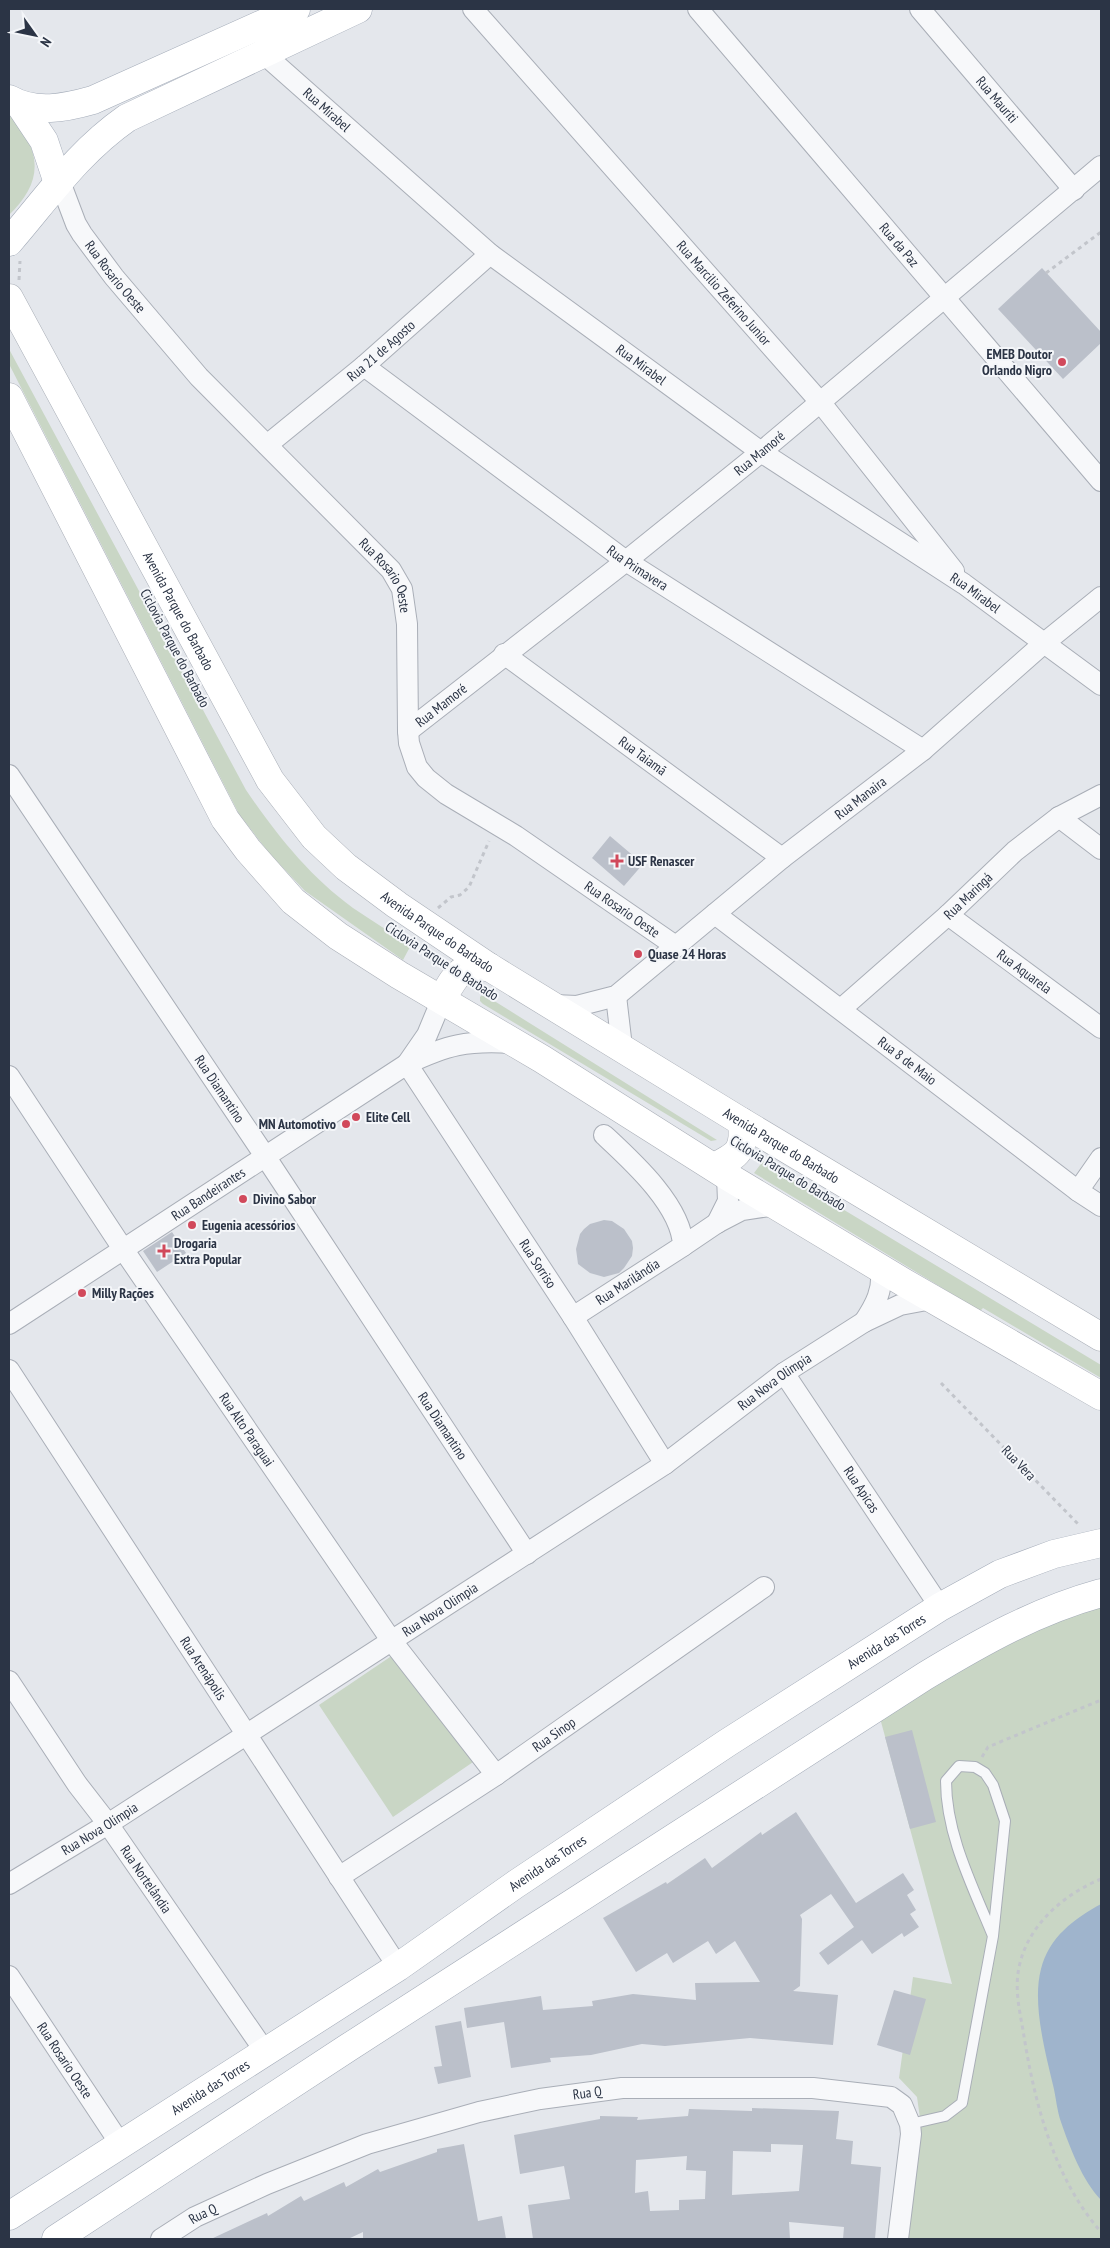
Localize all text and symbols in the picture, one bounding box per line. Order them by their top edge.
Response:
north arrow [10,10,60,60]
text: N [36,34,56,50]
street label: Rua Mauriti [972,73,1022,127]
street label: Rua Mirabel [299,84,355,136]
street label: Rua da Paz [875,219,923,271]
street label: Rua Rosario Oeste [81,237,150,317]
street label: Rua Marcilio Zeferino Junior [673,237,775,349]
street label: Rua 21 de Agosto [343,316,419,385]
street label: Rua Mirabel [612,340,670,389]
place label: EMEB Doutor Orlando Nigro [982,345,1053,379]
marker: EMEB Doutor Orlando Nigro [1056,356,1068,368]
street label: Rua Mamoré [730,427,789,479]
street label: Rua Rosario Oeste [355,534,414,614]
street label: Rua Primavera [603,541,672,594]
street label: Avenida Parque do Barbado [139,548,218,674]
street label: Rua Mirabel [947,569,1005,617]
street label: Ciclovia Parque do Barbado [136,586,214,710]
street label: Rua Mamoré [412,679,471,731]
street label: Rua Taiamã [615,732,670,779]
street label: Rua Manaira [831,772,890,823]
place label: USF Renascer [628,852,695,870]
marker: USF Renascer [610,854,624,868]
street label: Rua Maringá [940,869,996,923]
street label: Rua Rosario Oeste [581,877,664,942]
street label: Avenida Parque do Barbado [377,887,497,977]
street label: Ciclovia Parque do Barbado [382,918,502,1004]
place label: Quase 24 Horas [648,945,726,963]
street label: Rua Aquarela [993,945,1055,998]
marker: Quase 24 Horas [632,948,644,960]
street label: Rua 8 de Maio [874,1033,940,1089]
street label: Rua Diamantino [191,1052,249,1126]
street label: Avenida Parque do Barbado [720,1104,843,1187]
place label: Elite Cell [366,1108,411,1126]
marker: Elite Cell [350,1111,362,1123]
place label: MN Automotivo [259,1115,336,1133]
marker: MN Automotivo [340,1118,352,1130]
street label: Ciclovia Parque do Barbado [727,1131,849,1215]
street label: Rua Bandeirantes [168,1163,249,1224]
place label: Divino Sabor [253,1190,317,1208]
marker: Divino Sabor [237,1193,249,1205]
place label: Eugenia acessórios [202,1216,296,1234]
marker: Eugenia acessórios [186,1219,198,1231]
place label: Drogaria Extra Popular [174,1234,242,1268]
street label: Rua Sorriso [515,1236,560,1291]
marker: Drogaria Extra Popular [158,1245,170,1257]
street label: Rua Marilândia [592,1255,663,1309]
place label: Milly Rações [92,1284,154,1302]
marker: Milly Rações [76,1287,88,1299]
street label: Rua Nova Olimpia [734,1349,815,1414]
street label: Rua Diamantino [414,1388,471,1463]
street label: Rua Alto Paraguai [215,1389,278,1470]
street label: Rua Vera [998,1442,1040,1484]
street label: Rua Apicas [840,1463,884,1516]
street label: Rua Nova Olimpia [399,1578,481,1641]
street label: Avenida das Torres [844,1609,929,1673]
street label: Rua Arenápolis [176,1633,231,1704]
street label: Rua Sinop [529,1713,579,1756]
street label: Rua Nova Olimpia [58,1798,141,1859]
street label: Avenida das Torres [505,1830,590,1895]
street label: Rua Nortelândia [116,1842,176,1917]
street label: Rua Rosario Oeste [33,2019,97,2102]
street label: Avenida das Torres [168,2055,253,2119]
street label: Rua Q [572,2082,603,2104]
street label: Rua Q [185,2199,220,2228]

